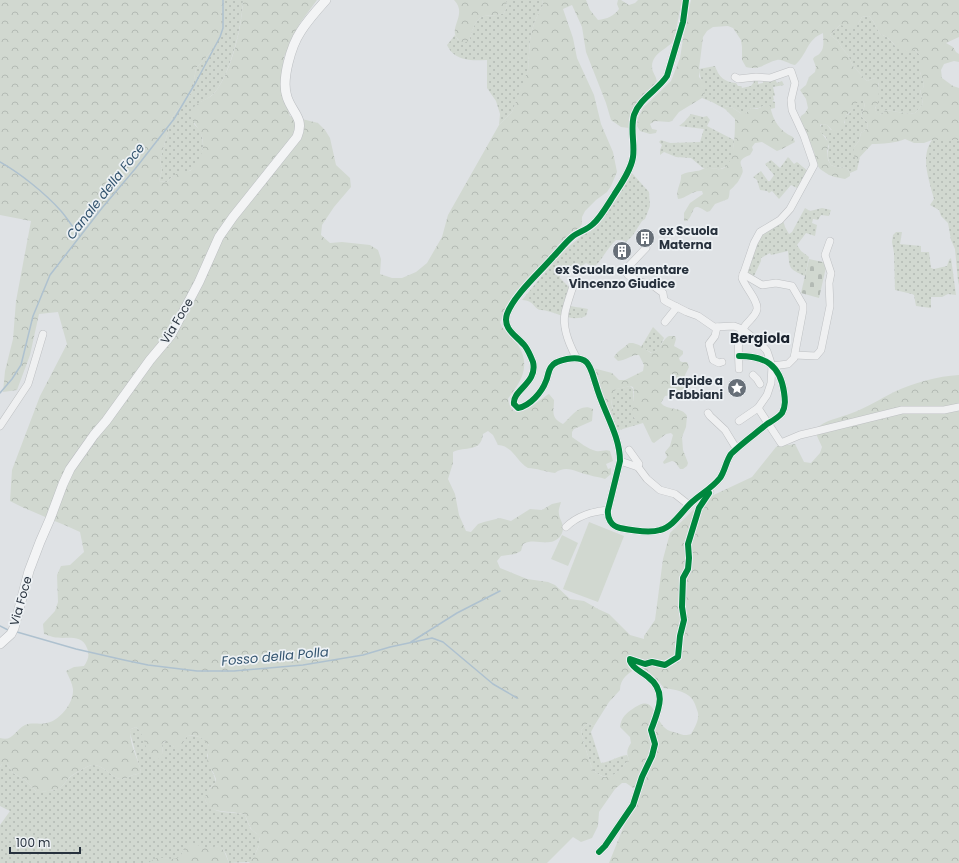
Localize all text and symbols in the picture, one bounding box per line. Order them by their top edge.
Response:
water label: Canale della Foce [62,139,149,244]
place label: ex Scuola Materna [659,222,718,253]
building icon: ex Scuola Materna [634,227,656,249]
building icon: ex Scuola elementare Vincenzo Giudice [611,240,633,262]
place label: ex Scuola elementare Vincenzo Giudice [555,261,689,292]
street label: Via Foce [156,295,197,347]
district label: Bergiola [730,328,790,348]
place label: Lapide a Fabbiani [669,372,723,403]
place icon: Lapide a Fabbiani [726,377,748,399]
street label: Via Foce [5,574,36,628]
water label: Fosso della Polla [221,642,330,671]
scale bar [10,829,80,855]
text: 100 m [16,834,50,851]

